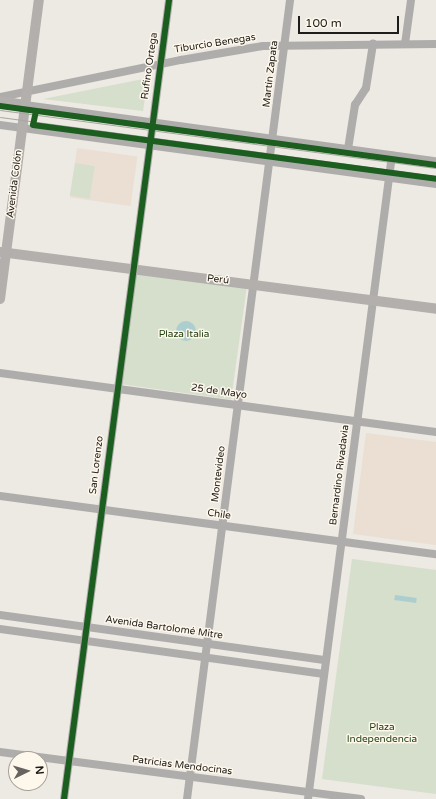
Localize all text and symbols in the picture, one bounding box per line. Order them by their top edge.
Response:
scale bar [300,8,401,34]
text: 100 m [305,16,342,30]
street label: Rufino Ortega [139,32,161,100]
street label: Tiburcio Benegas [174,32,256,56]
street label: Martín Zapata [261,40,281,108]
street label: Avenida Colón [5,149,25,219]
street label: Perú [206,273,230,287]
park label: Plaza Italia [159,329,209,341]
street label: 25 de Mayo [190,382,248,402]
street label: Bernardino Rivadavia [328,424,352,526]
street label: San Lorenzo [87,435,107,495]
street label: Montevideo [210,445,228,503]
street label: Chile [206,507,232,523]
street label: Avenida Bartolomé Mitre [104,614,224,642]
park label: Plaza Independencia [347,721,417,744]
north arrow [8,751,48,791]
street label: Patricias Mendocinas [131,754,233,778]
text: N [33,765,46,775]

